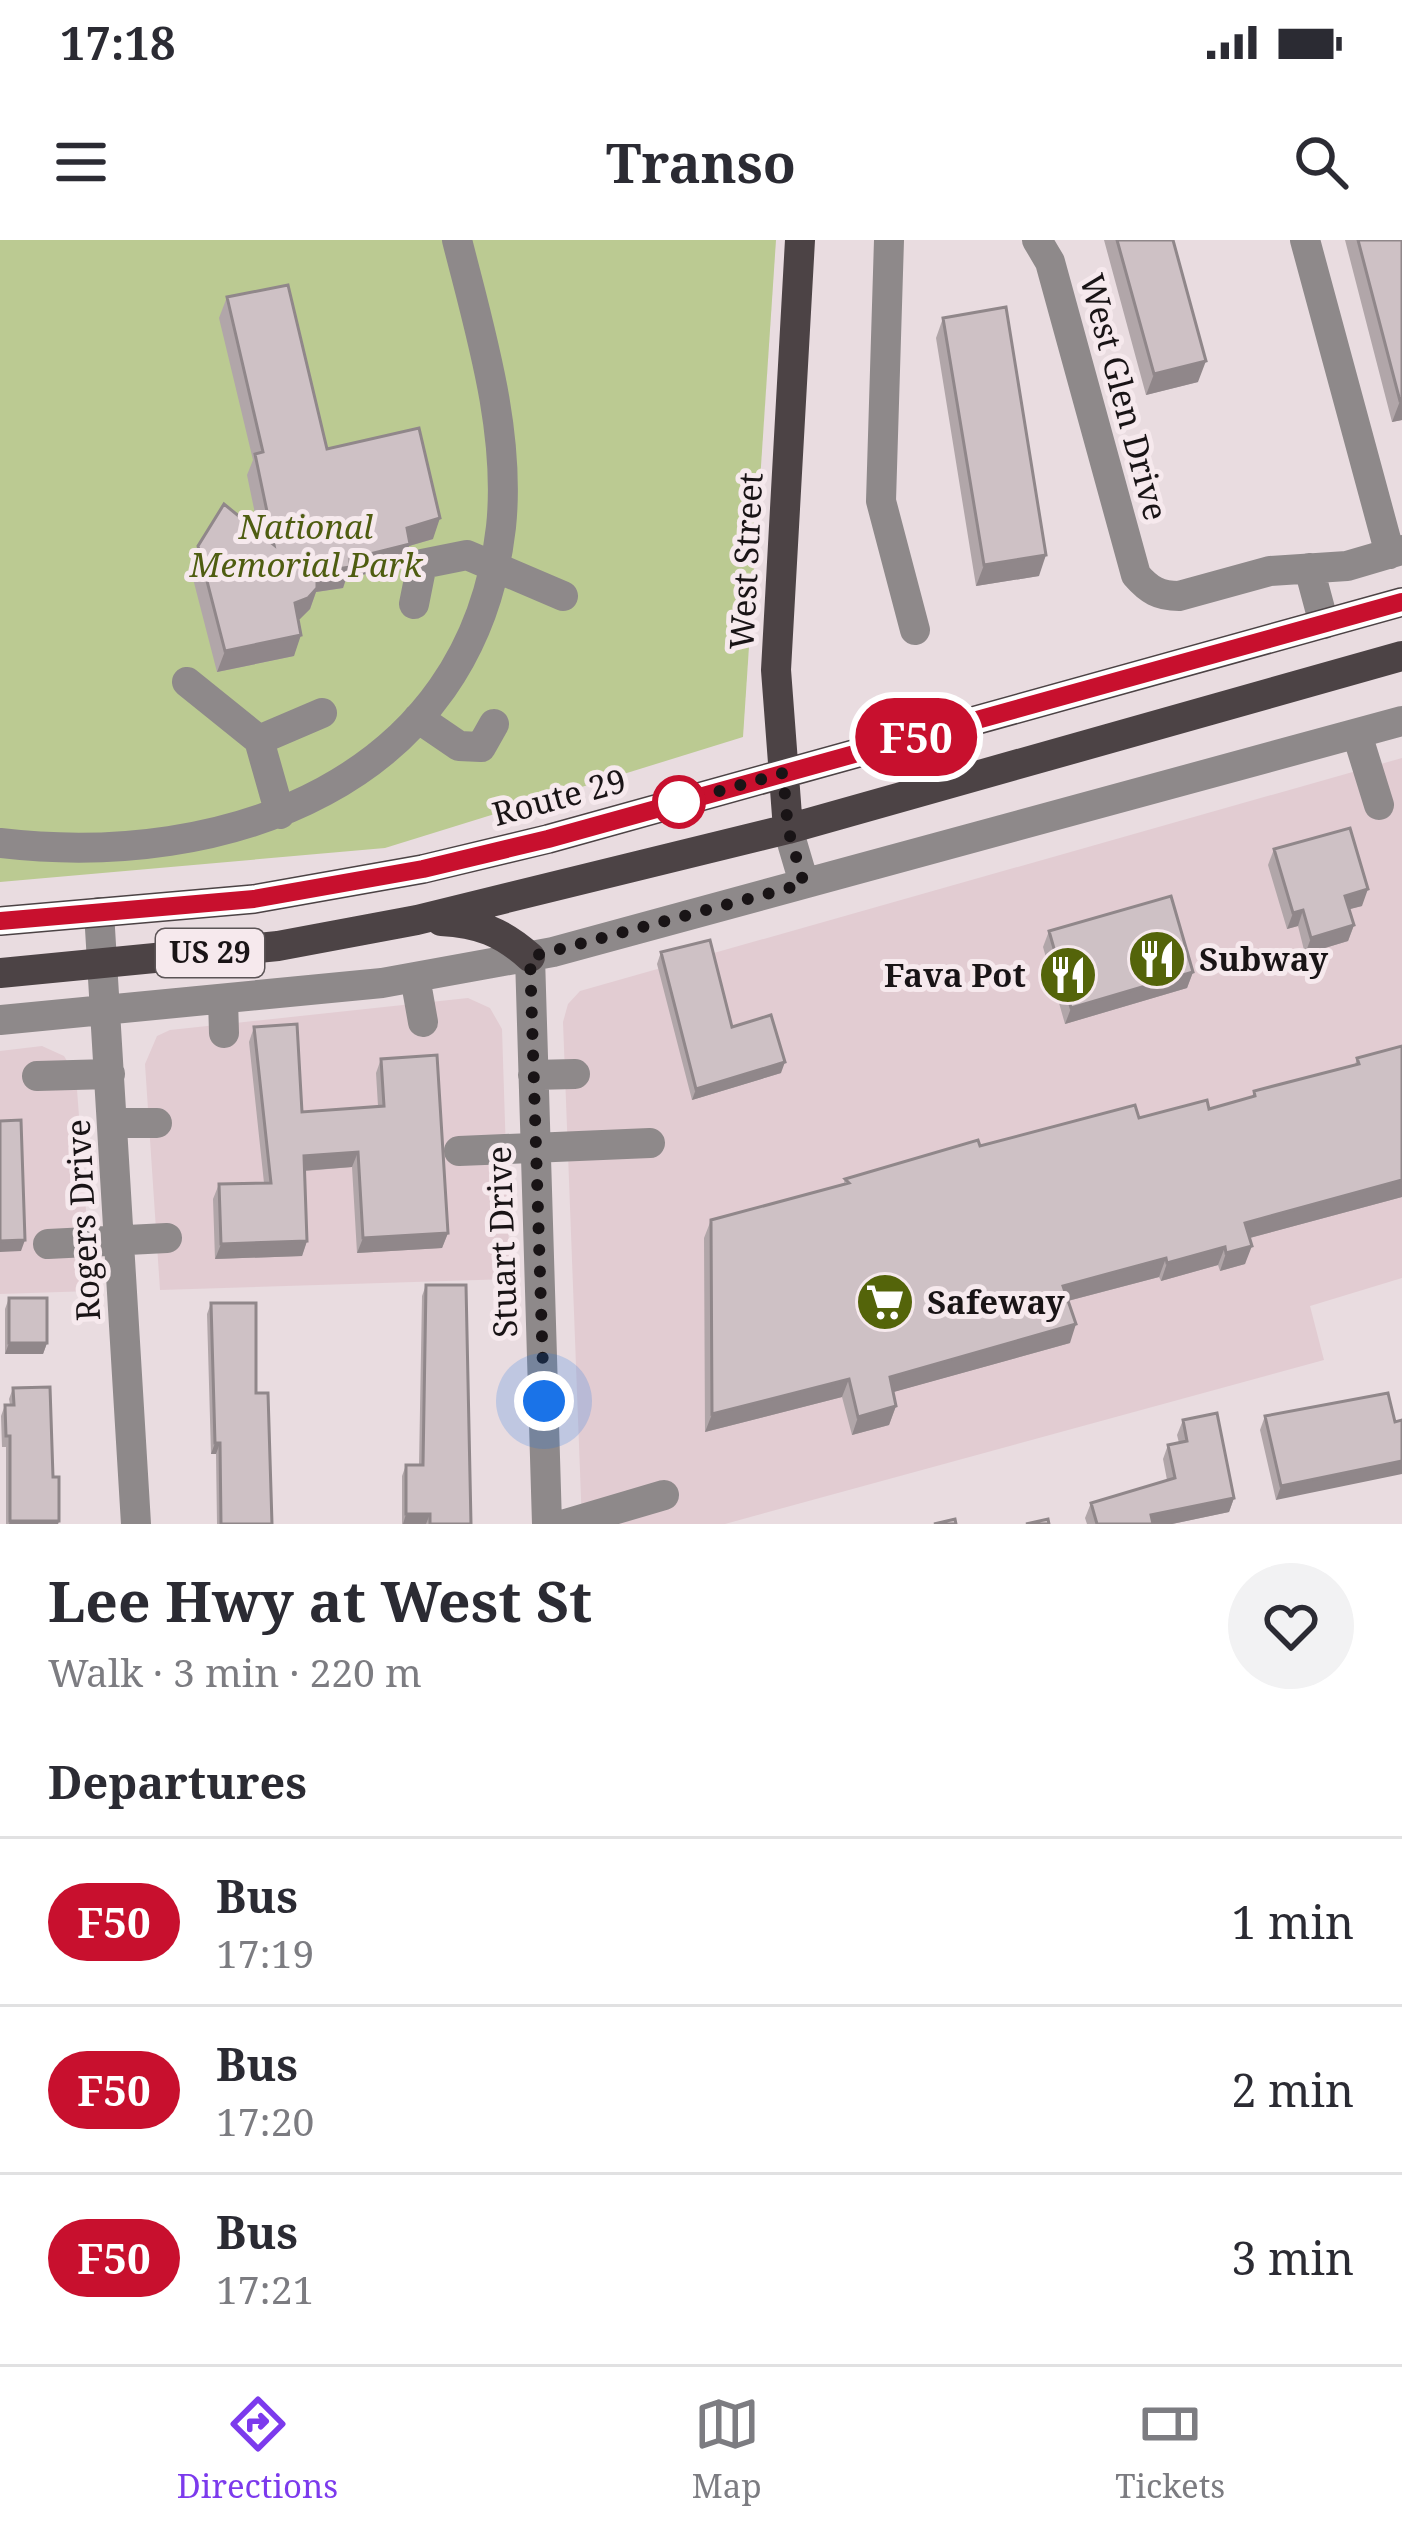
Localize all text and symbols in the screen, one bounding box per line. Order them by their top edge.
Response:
text: 17:18 [60,12,175,73]
text: Transo [606,125,796,199]
icon: menu [48,129,114,195]
icon: search [1288,129,1354,195]
street label: West Glen Drive [1070,269,1179,525]
street label: West Street [718,471,773,651]
park label: National Memorial Park [189,504,424,587]
line badge: F50 [847,698,985,776]
text: F50 [879,708,953,765]
street label: Route 29 [487,757,631,836]
unlabelled marker [654,777,704,827]
restaurant icon: Subway [1126,928,1188,990]
road number: US 29 [156,929,264,977]
place label: Subway [1199,936,1329,981]
restaurant icon: Fava Pot [1037,944,1099,1006]
place label: Fava Pot [884,952,1026,997]
street label: Rogers Drive [55,1118,110,1322]
street label: Stuart Drive [476,1145,527,1339]
supermarket icon: Safeway [854,1271,916,1333]
place label: Safeway [927,1279,1066,1324]
your location [514,1371,574,1431]
text: Lee Hwy at West St [48,1561,592,1639]
button: heart [1228,1563,1354,1689]
text: Walk · 3 min · 220 m [48,1645,422,1698]
text: Departures [48,1751,307,1812]
text: Bus [216,1865,298,1926]
text: 1 min [1231,1891,1354,1952]
text: F50 [77,1893,151,1950]
text: 17:19 [216,1926,314,1979]
text: Bus [216,2033,298,2094]
text: 2 min [1231,2059,1354,2120]
text: F50 [77,2061,151,2118]
text: 17:20 [216,2094,314,2147]
text: Bus [216,2201,298,2262]
text: 3 min [1231,2227,1354,2288]
text: F50 [77,2229,151,2286]
text: 17:21 [216,2262,314,2315]
tab: Directions [177,2391,338,2508]
tab: Map [692,2391,762,2508]
tab: Tickets [1115,2391,1225,2508]

